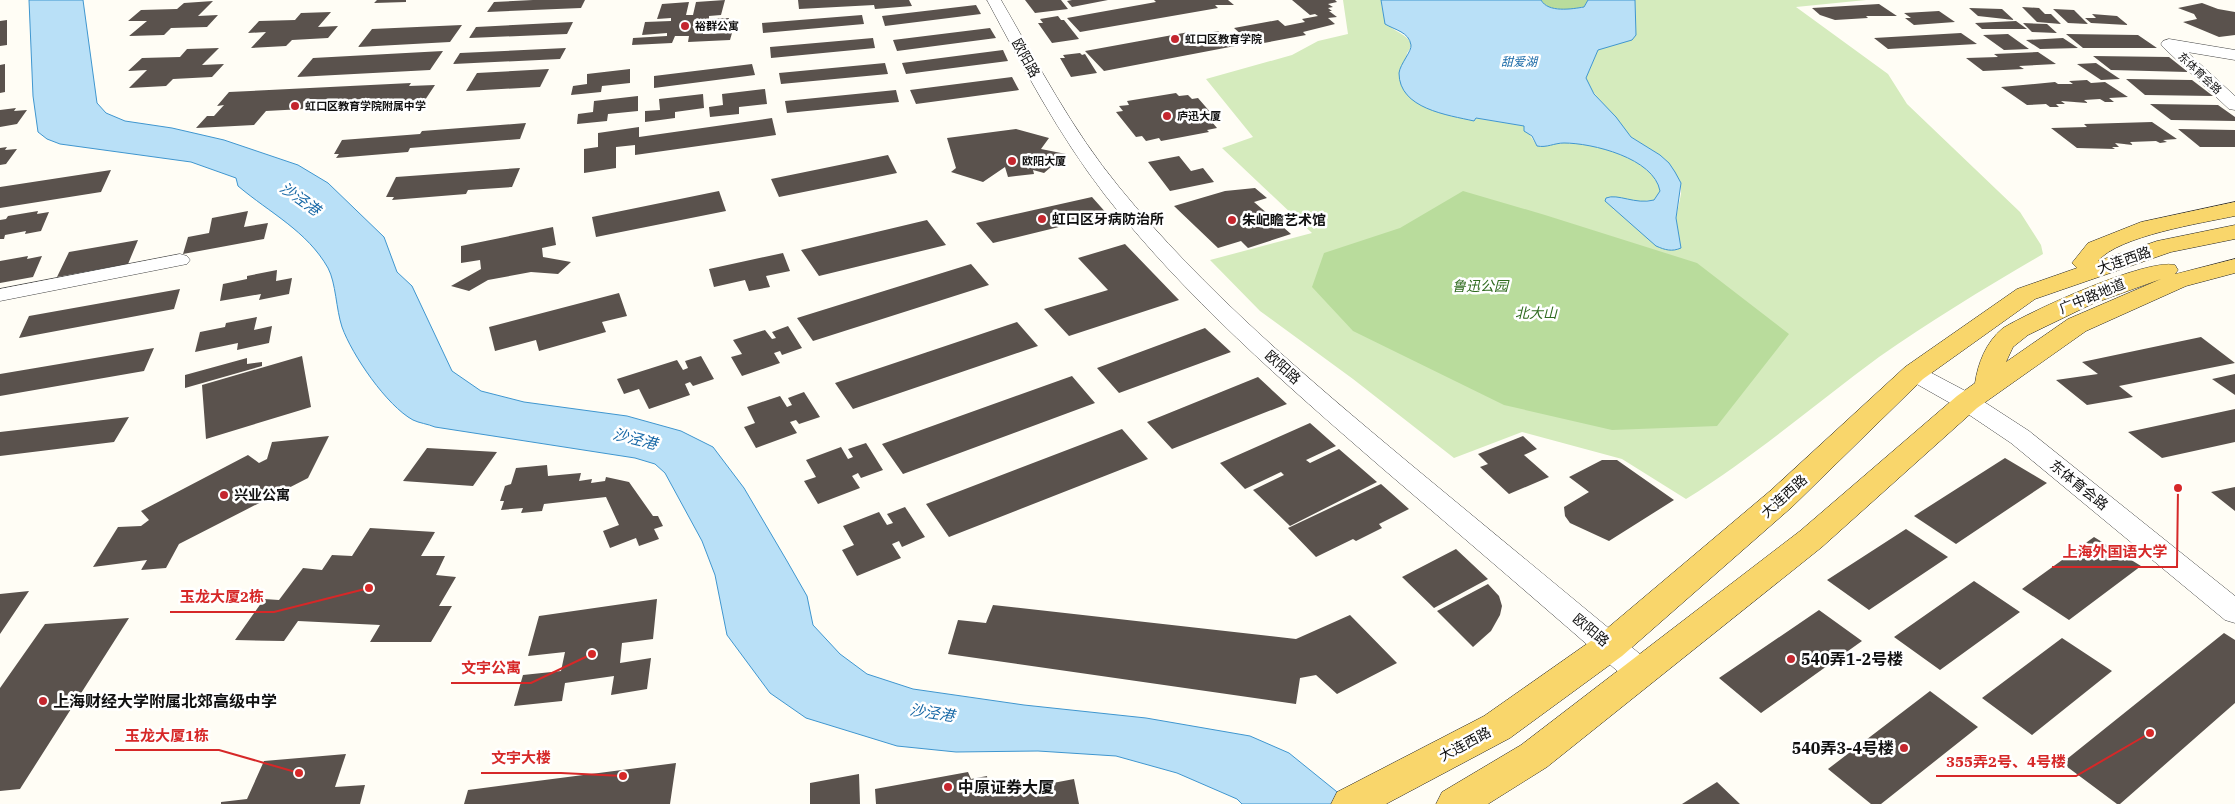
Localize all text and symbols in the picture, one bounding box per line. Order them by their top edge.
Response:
place label: 裕群公寓 [695,19,739,33]
marker: 裕群公寓 [679,20,691,32]
place label: 虹口区教育学院 [1185,32,1262,46]
marker: 虹口区教育学院 [1169,33,1181,45]
street label: 欧阳路 [1008,35,1044,81]
street label: 东体育会路 [2175,49,2225,97]
water label: 甜爱湖 [1501,54,1539,69]
place label: 虹口区教育学院附属中学 [305,99,426,113]
marker: 虹口区教育学院附属中学 [289,100,301,112]
place label: 庐迅大厦 [1177,109,1221,123]
marker: 庐迅大厦 [1161,110,1173,122]
place label: 欧阳大厦 [1022,154,1066,168]
marker: 欧阳大厦 [1006,155,1018,167]
water label: 沙泾港 [276,178,326,220]
place label: 虹口区牙病防治所 [1052,210,1164,228]
place label: 朱屺瞻艺术馆 [1242,211,1326,229]
marker: 虹口区牙病防治所 [1036,213,1048,225]
marker: 朱屺瞻艺术馆 [1226,214,1238,226]
street label: 大连西路 [2095,242,2153,278]
street label: 广中路地道 [2056,275,2128,317]
park label: 鲁迅公园 [1452,277,1510,295]
park label: 北大山 [1515,304,1558,322]
street label: 欧阳路 [1261,346,1305,388]
water label: 沙泾港 [611,424,661,454]
street label: 东体育会路 [2046,456,2112,514]
street label: 大连西路 [1757,471,1811,521]
place label: 兴业公寓 [234,486,290,504]
marker: 兴业公寓 [218,489,230,501]
callout: 上海外国语大学 [2052,537,2177,567]
text: 上海外国语大学 [2062,542,2168,561]
callout: 玉龙大厦2栋 [170,582,274,612]
text: 玉龙大厦2栋 [180,587,264,606]
street label: 欧阳路 [1569,610,1613,650]
place label: 540弄1-2号楼 [1801,649,1903,669]
callout: 文宇公寓 [451,653,531,683]
marker: 540弄1-2号楼 [1785,653,1797,665]
text: 文宇公寓 [461,658,521,677]
place label: 上海财经大学附属北郊高级中学 [53,691,277,711]
marker: 上海财经大学附属北郊高级中学 [37,695,49,707]
water label: 沙泾港 [908,700,958,726]
callout: 玉龙大厦1栋 [115,720,219,750]
street label: 大连西路 [1436,723,1494,765]
text: 玉龙大厦1栋 [125,726,209,745]
place label: 540弄3-4号楼 [1792,738,1894,758]
marker: 540弄3-4号楼 [1898,742,1910,754]
callout: 文宇大楼 [481,743,561,773]
callout: 355弄2号、4号楼 [1936,746,2076,776]
text: 文宇大楼 [491,748,551,767]
text: 355弄2号、4号楼 [1946,752,2066,771]
place label: 中原证券大厦 [958,777,1054,797]
marker: 中原证券大厦 [942,781,954,793]

